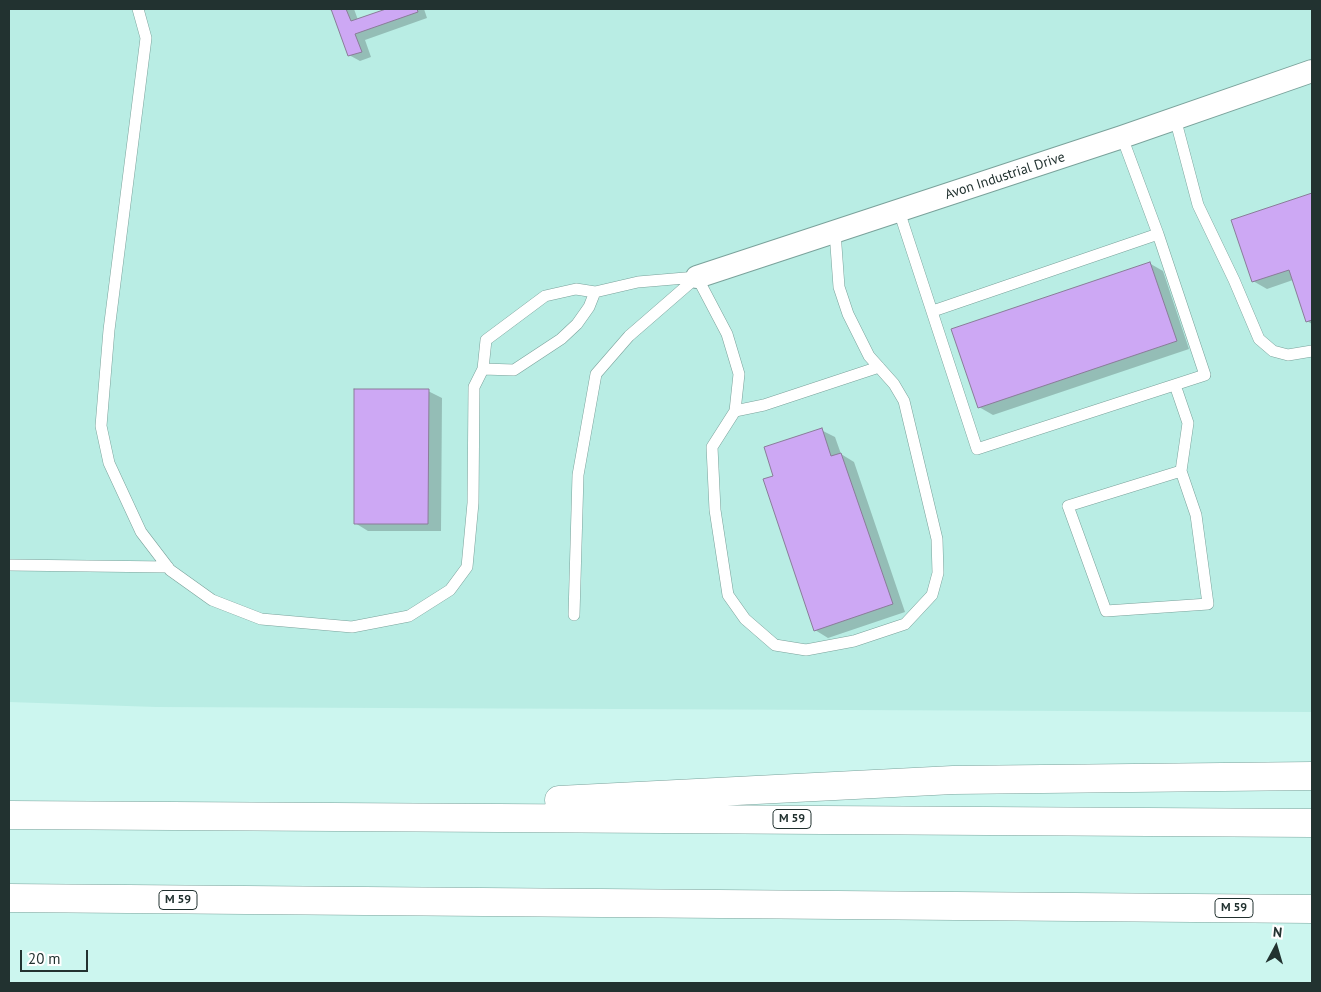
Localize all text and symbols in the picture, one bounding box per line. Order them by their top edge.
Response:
street label: Avon Industrial Drive [943,149,1067,203]
road number: M 59 [773,810,811,829]
road number: M 59 [159,890,197,910]
road number: M 59 [1215,898,1253,918]
north arrow [1251,922,1301,972]
text: N [1272,923,1283,942]
scale bar [22,940,90,972]
text: 20 m [28,949,61,968]

